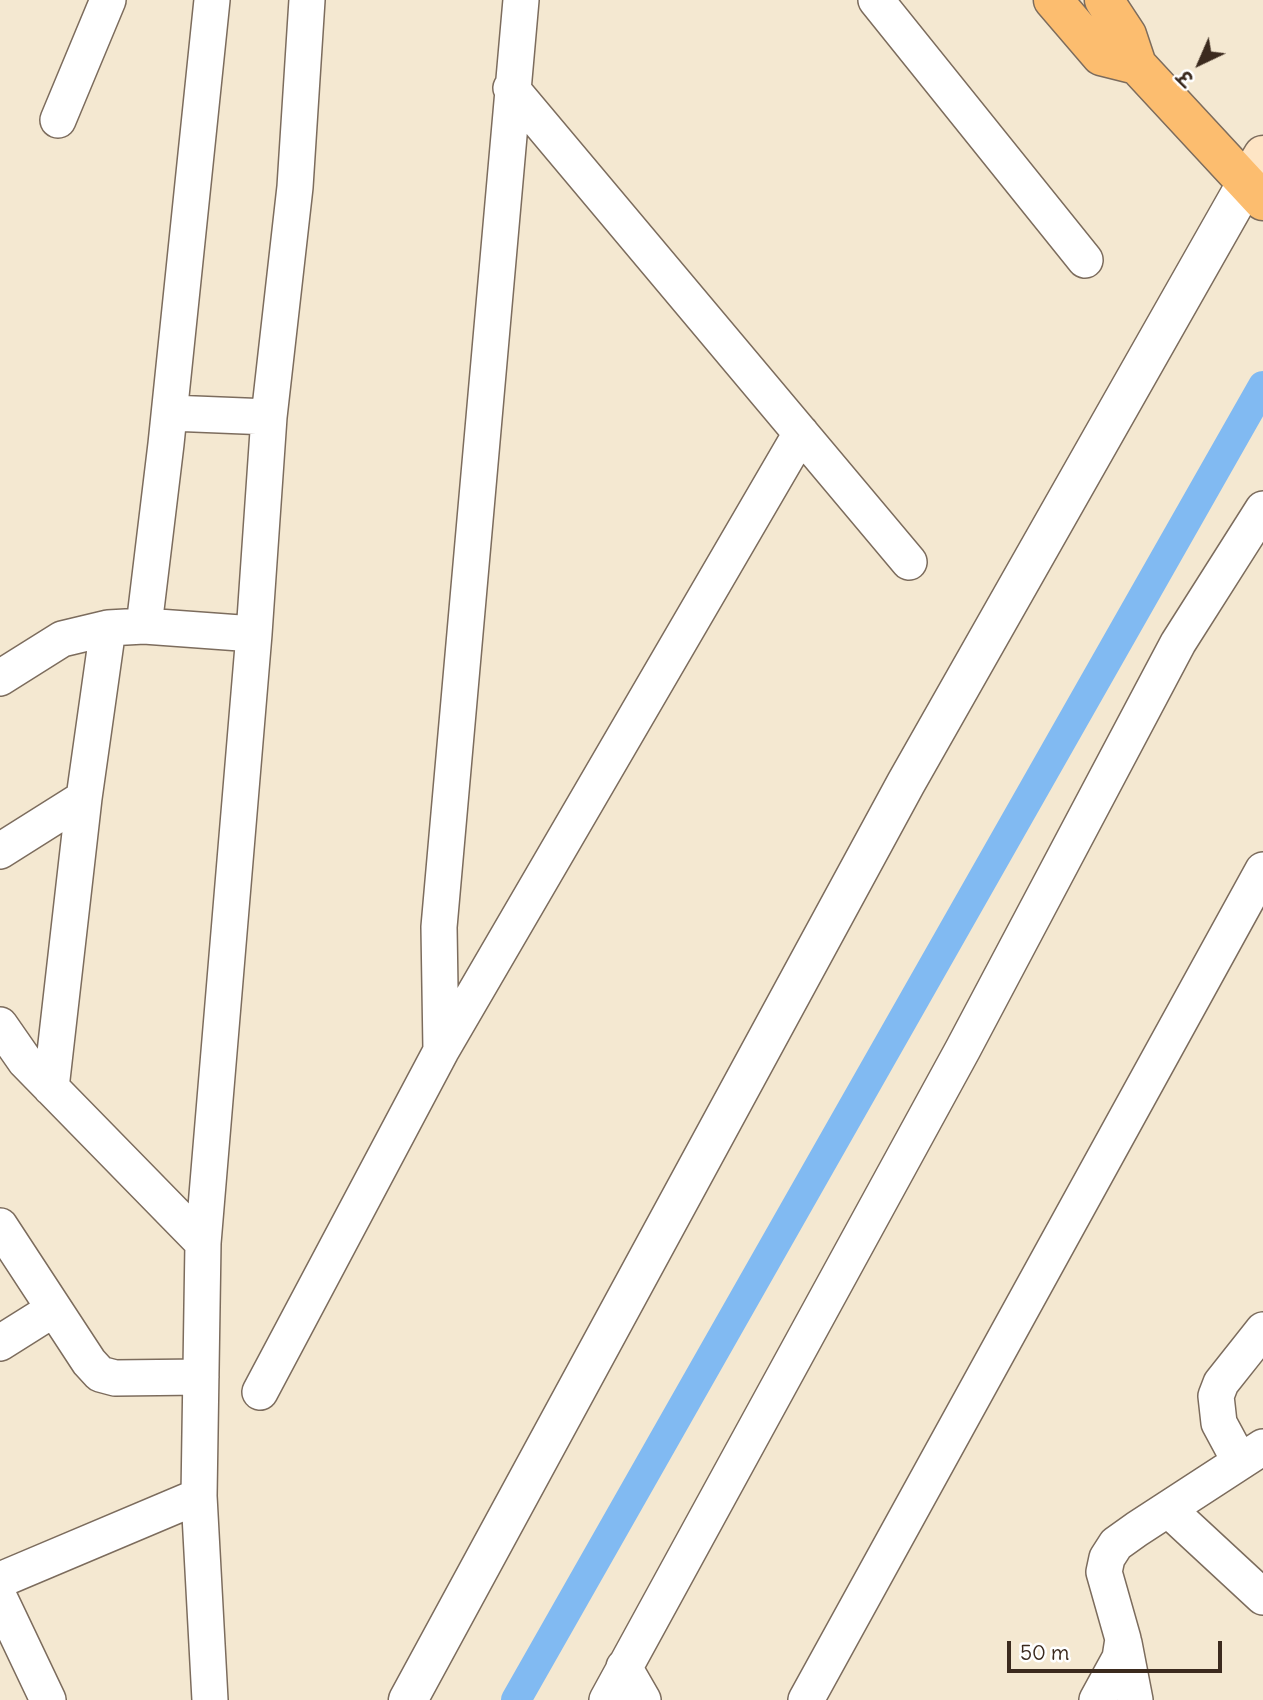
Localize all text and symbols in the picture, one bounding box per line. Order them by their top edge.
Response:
north arrow [1165,28,1235,98]
text: उ [1173,65,1198,91]
scale bar [1011,1626,1226,1670]
text: 50 m [1020,1639,1069,1666]

